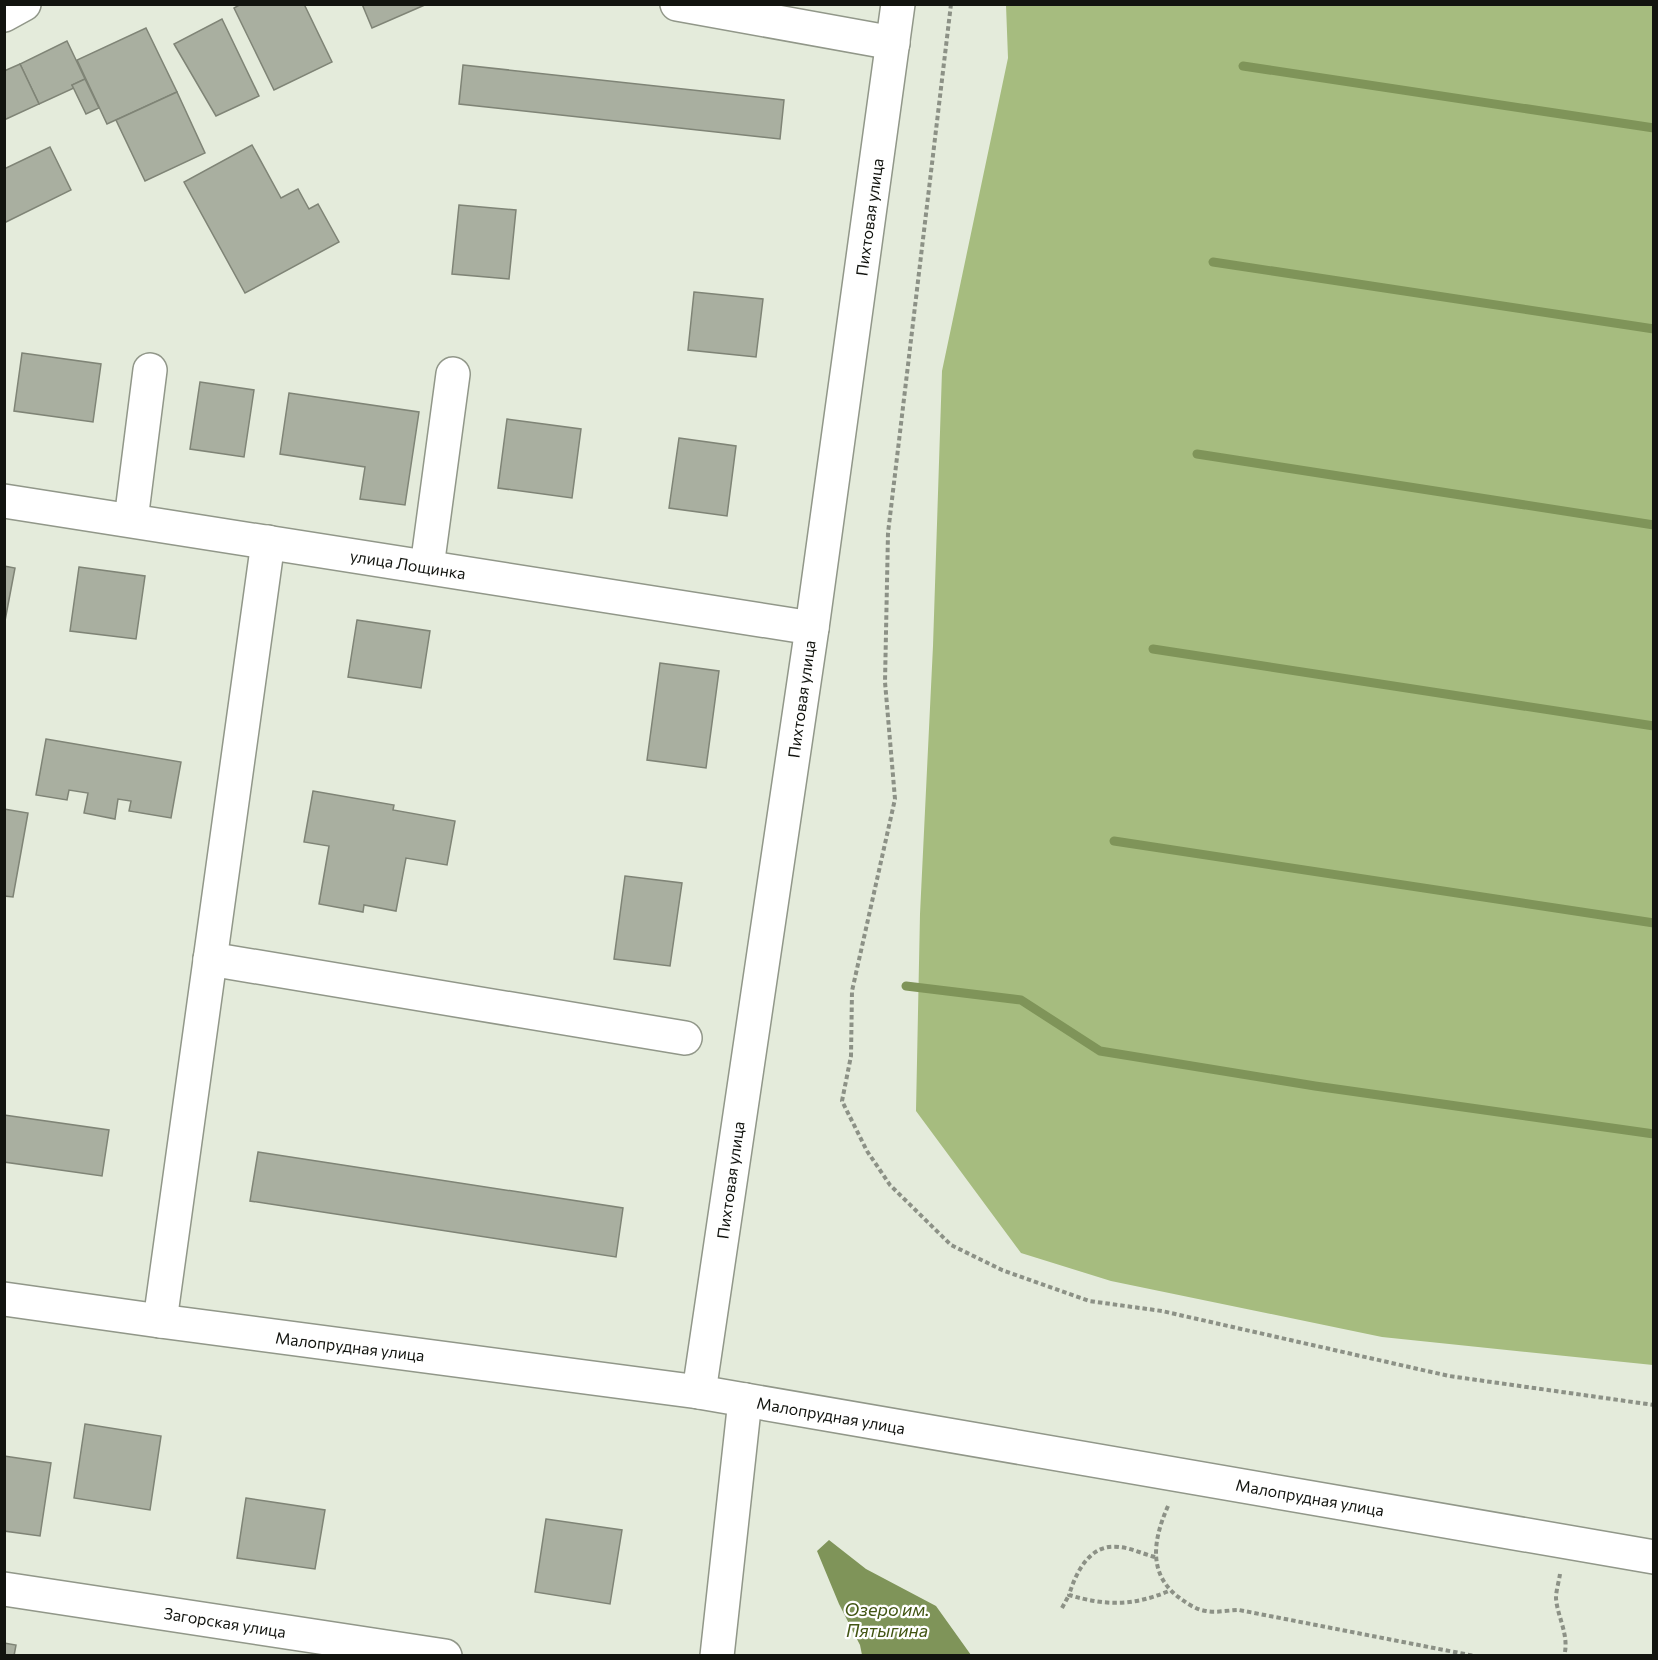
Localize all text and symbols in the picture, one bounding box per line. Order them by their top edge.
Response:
street label: Пихтовая улица [851,157,887,277]
street label: улица Лощинка [349,545,467,583]
street label: Пихтовая улица [783,639,819,759]
street label: Пихтовая улица [712,1120,748,1240]
street label: Малопрудная улица [274,1327,426,1365]
street label: Малопрудная улица [755,1393,907,1437]
street label: Малопрудная улица [1234,1475,1386,1519]
water label: Озеро им. Пятыгина [844,1598,930,1641]
street label: Загорская улица [163,1603,287,1641]

